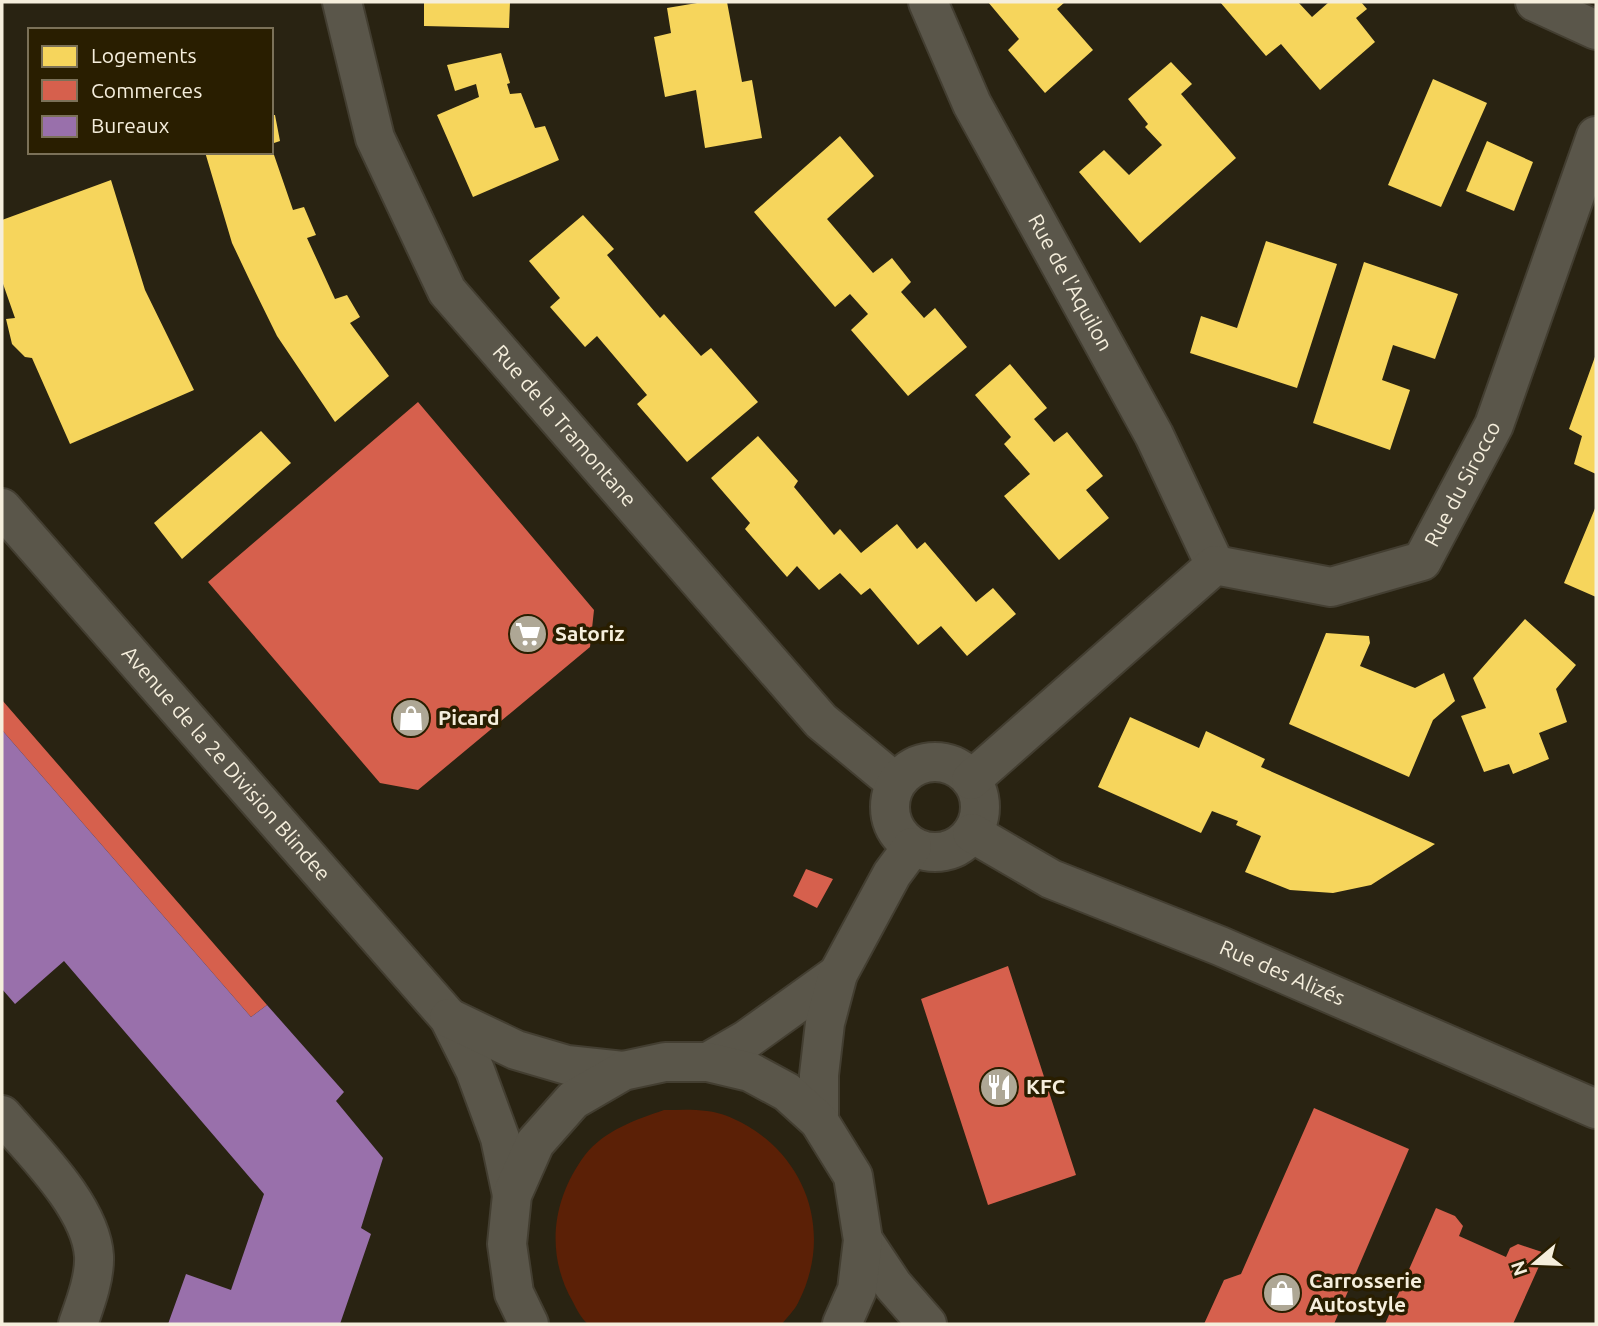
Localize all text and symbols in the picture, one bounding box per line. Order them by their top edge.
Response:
legend [28,28,273,154]
text: Logements [91,43,197,67]
text: Commerces [91,78,202,102]
text: Bureaux [91,113,170,137]
street label: Rue de l'Aquilon [1024,210,1118,355]
street label: Rue de la Tramontane [489,340,642,511]
street label: Rue du Sirocco [1419,417,1505,550]
supermarket icon: Satoriz [507,613,549,655]
place label: Satoriz [555,621,625,645]
street label: Avenue de la 2e Division Blindee [118,641,336,885]
shop icon: Picard [390,697,432,739]
place label: Picard [438,705,499,729]
street label: Rue des Alizés [1216,934,1349,1010]
restaurant icon: KFC [978,1066,1020,1108]
place label: KFC [1026,1074,1065,1098]
north arrow [1500,1228,1570,1298]
text: N [1506,1258,1532,1279]
place label: Carrosserie Autostyle [1309,1268,1422,1316]
shop icon: Carrosserie Autostyle [1261,1272,1303,1314]

